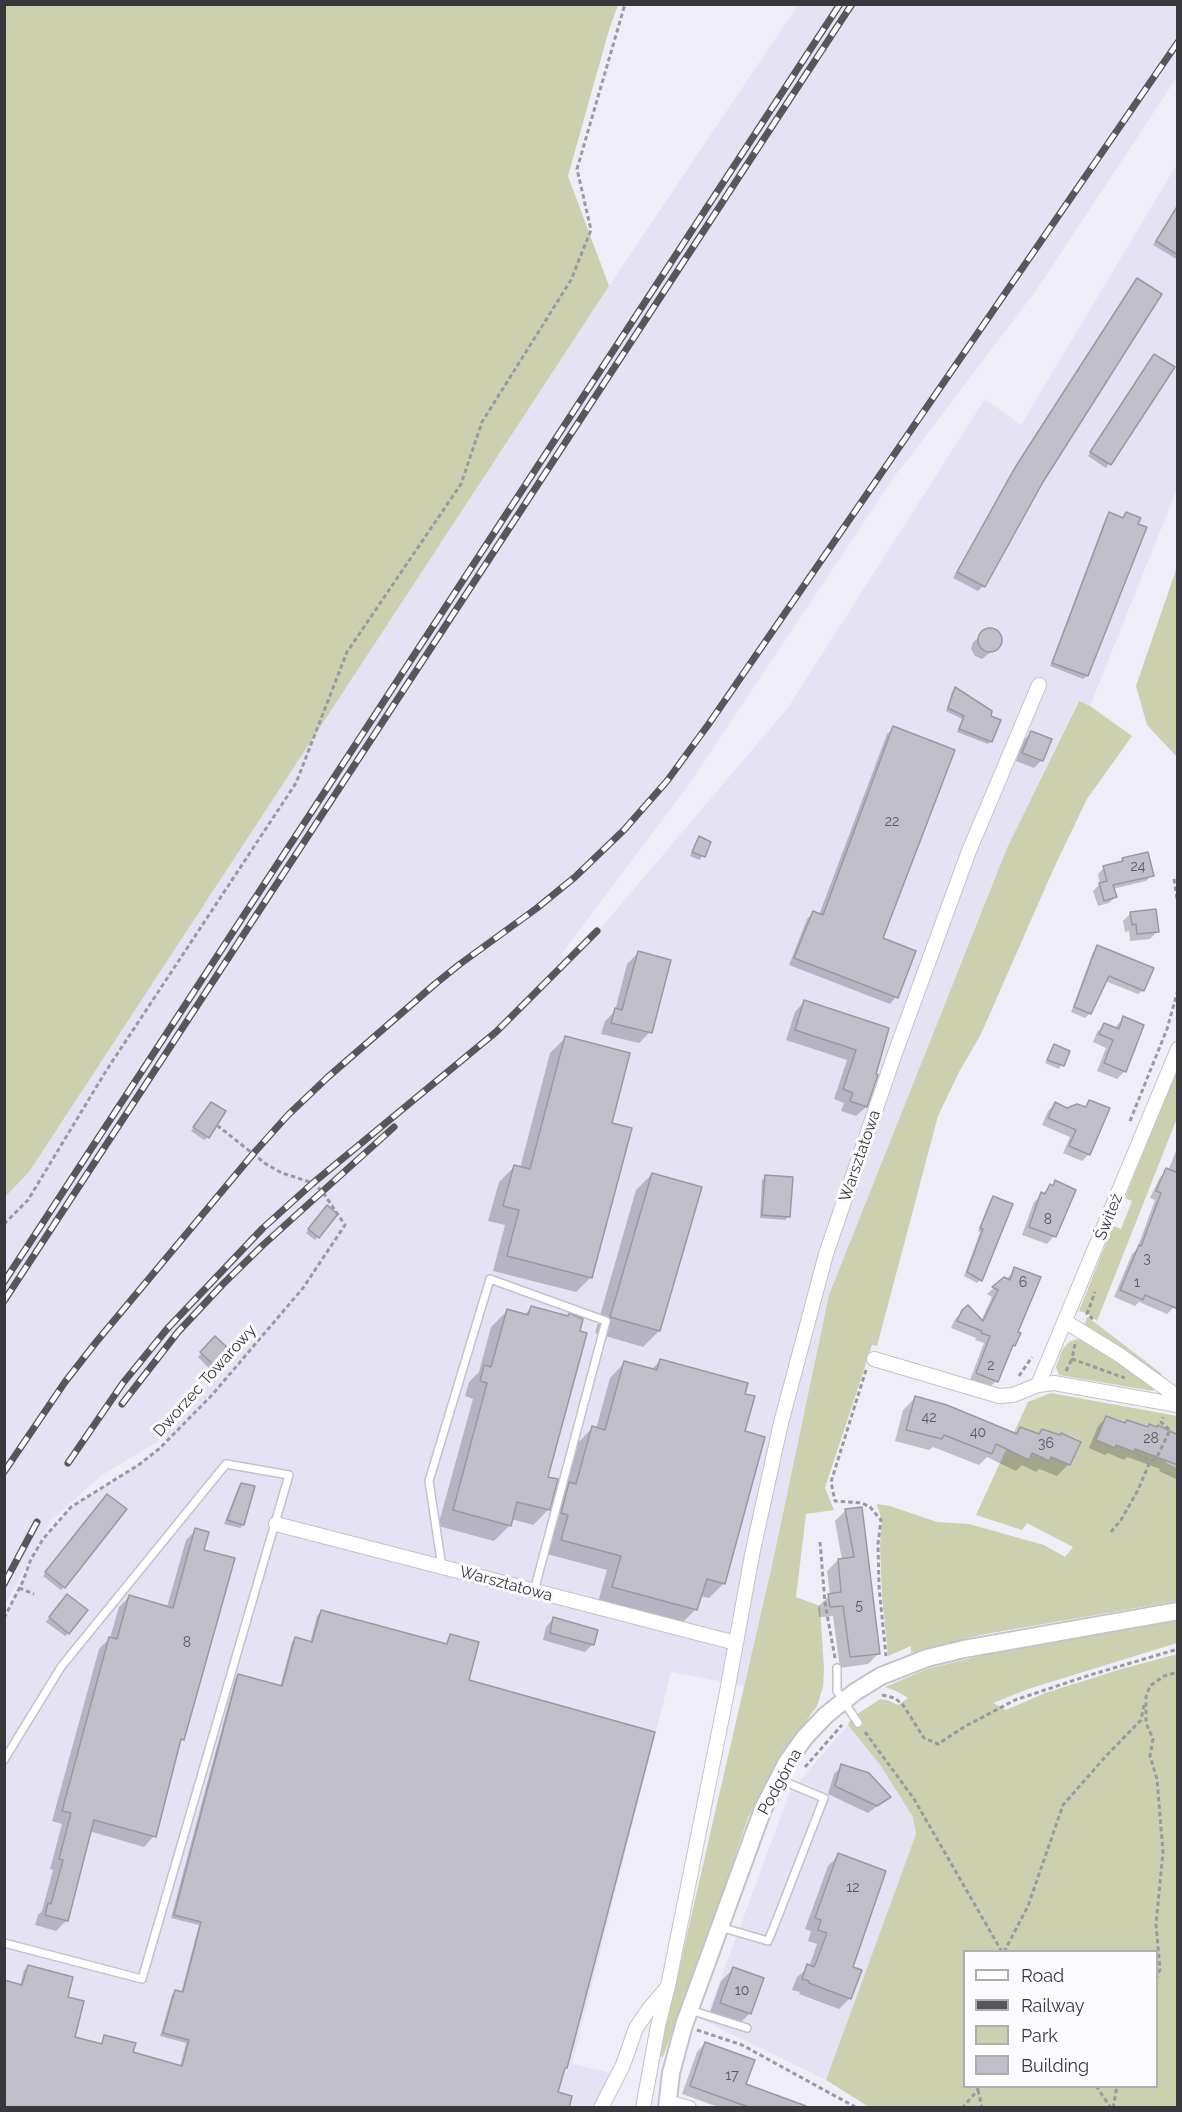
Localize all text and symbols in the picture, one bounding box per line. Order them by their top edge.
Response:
house number: 22 [885,814,899,830]
house number: 24 [1131,859,1145,875]
street label: Warsztatowa [835,1108,885,1204]
street label: Świteź [1091,1191,1127,1243]
house number: 8 [1044,1212,1052,1228]
house number: 3 [1143,1251,1151,1267]
house number: 6 [1019,1275,1027,1291]
house number: 1 [1134,1275,1140,1291]
street label: Dworzec Towarowy [150,1321,260,1441]
house number: 2 [987,1358,995,1374]
house number: 42 [922,1410,936,1426]
house number: 40 [970,1425,986,1441]
house number: 28 [1143,1431,1159,1447]
house number: 36 [1038,1436,1054,1452]
street label: Warsztatowa [457,1562,555,1606]
house number: 5 [855,1598,863,1614]
house number: 8 [183,1635,191,1651]
street label: Podgórna [754,1746,806,1818]
house number: 12 [846,1880,860,1896]
legend [963,1950,1158,2088]
text: Road [1021,1965,1064,1986]
house number: 10 [735,1983,749,1999]
text: Railway [1021,1995,1085,2016]
text: Park [1021,2025,1058,2046]
text: Building [1021,2055,1089,2076]
house number: 17 [725,2068,739,2084]

